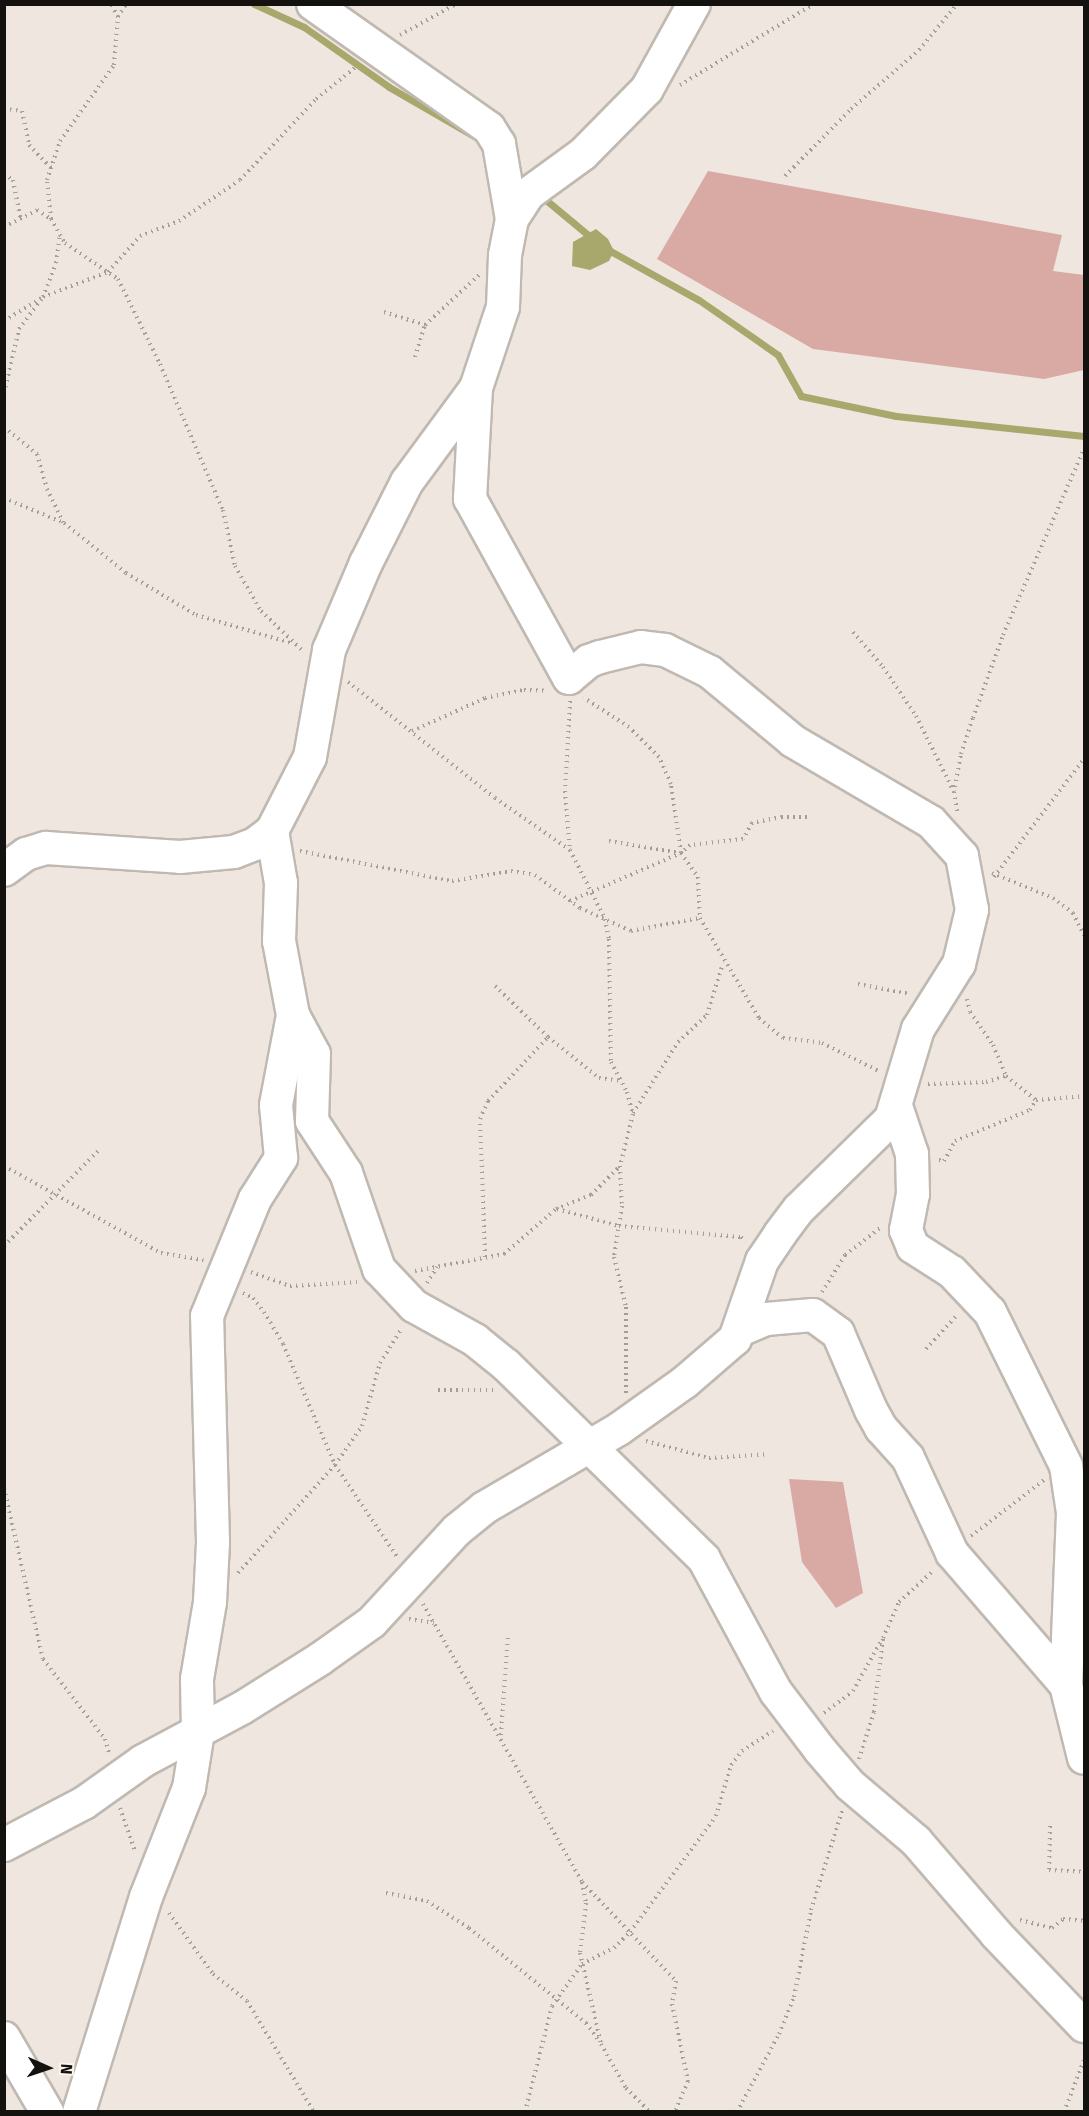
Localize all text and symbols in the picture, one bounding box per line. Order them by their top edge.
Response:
north arrow [18,2038,78,2098]
text: N [57,2063,76,2075]

